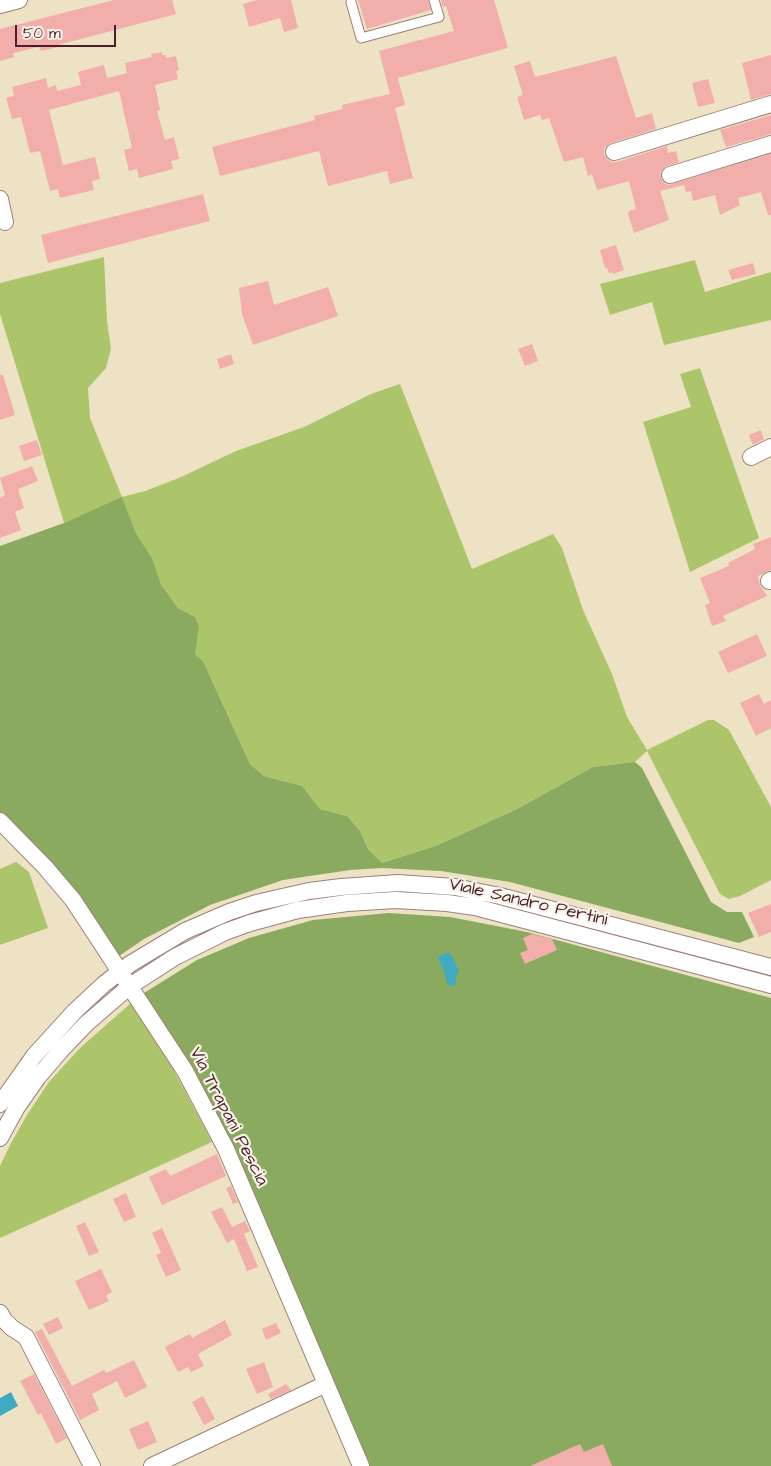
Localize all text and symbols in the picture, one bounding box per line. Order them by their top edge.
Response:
scale bar [18,15,119,47]
text: 50 m [23,23,61,44]
street label: Viale Sandro Pertini [447,874,609,932]
street label: Via Trapani Pescia [184,1044,272,1190]

